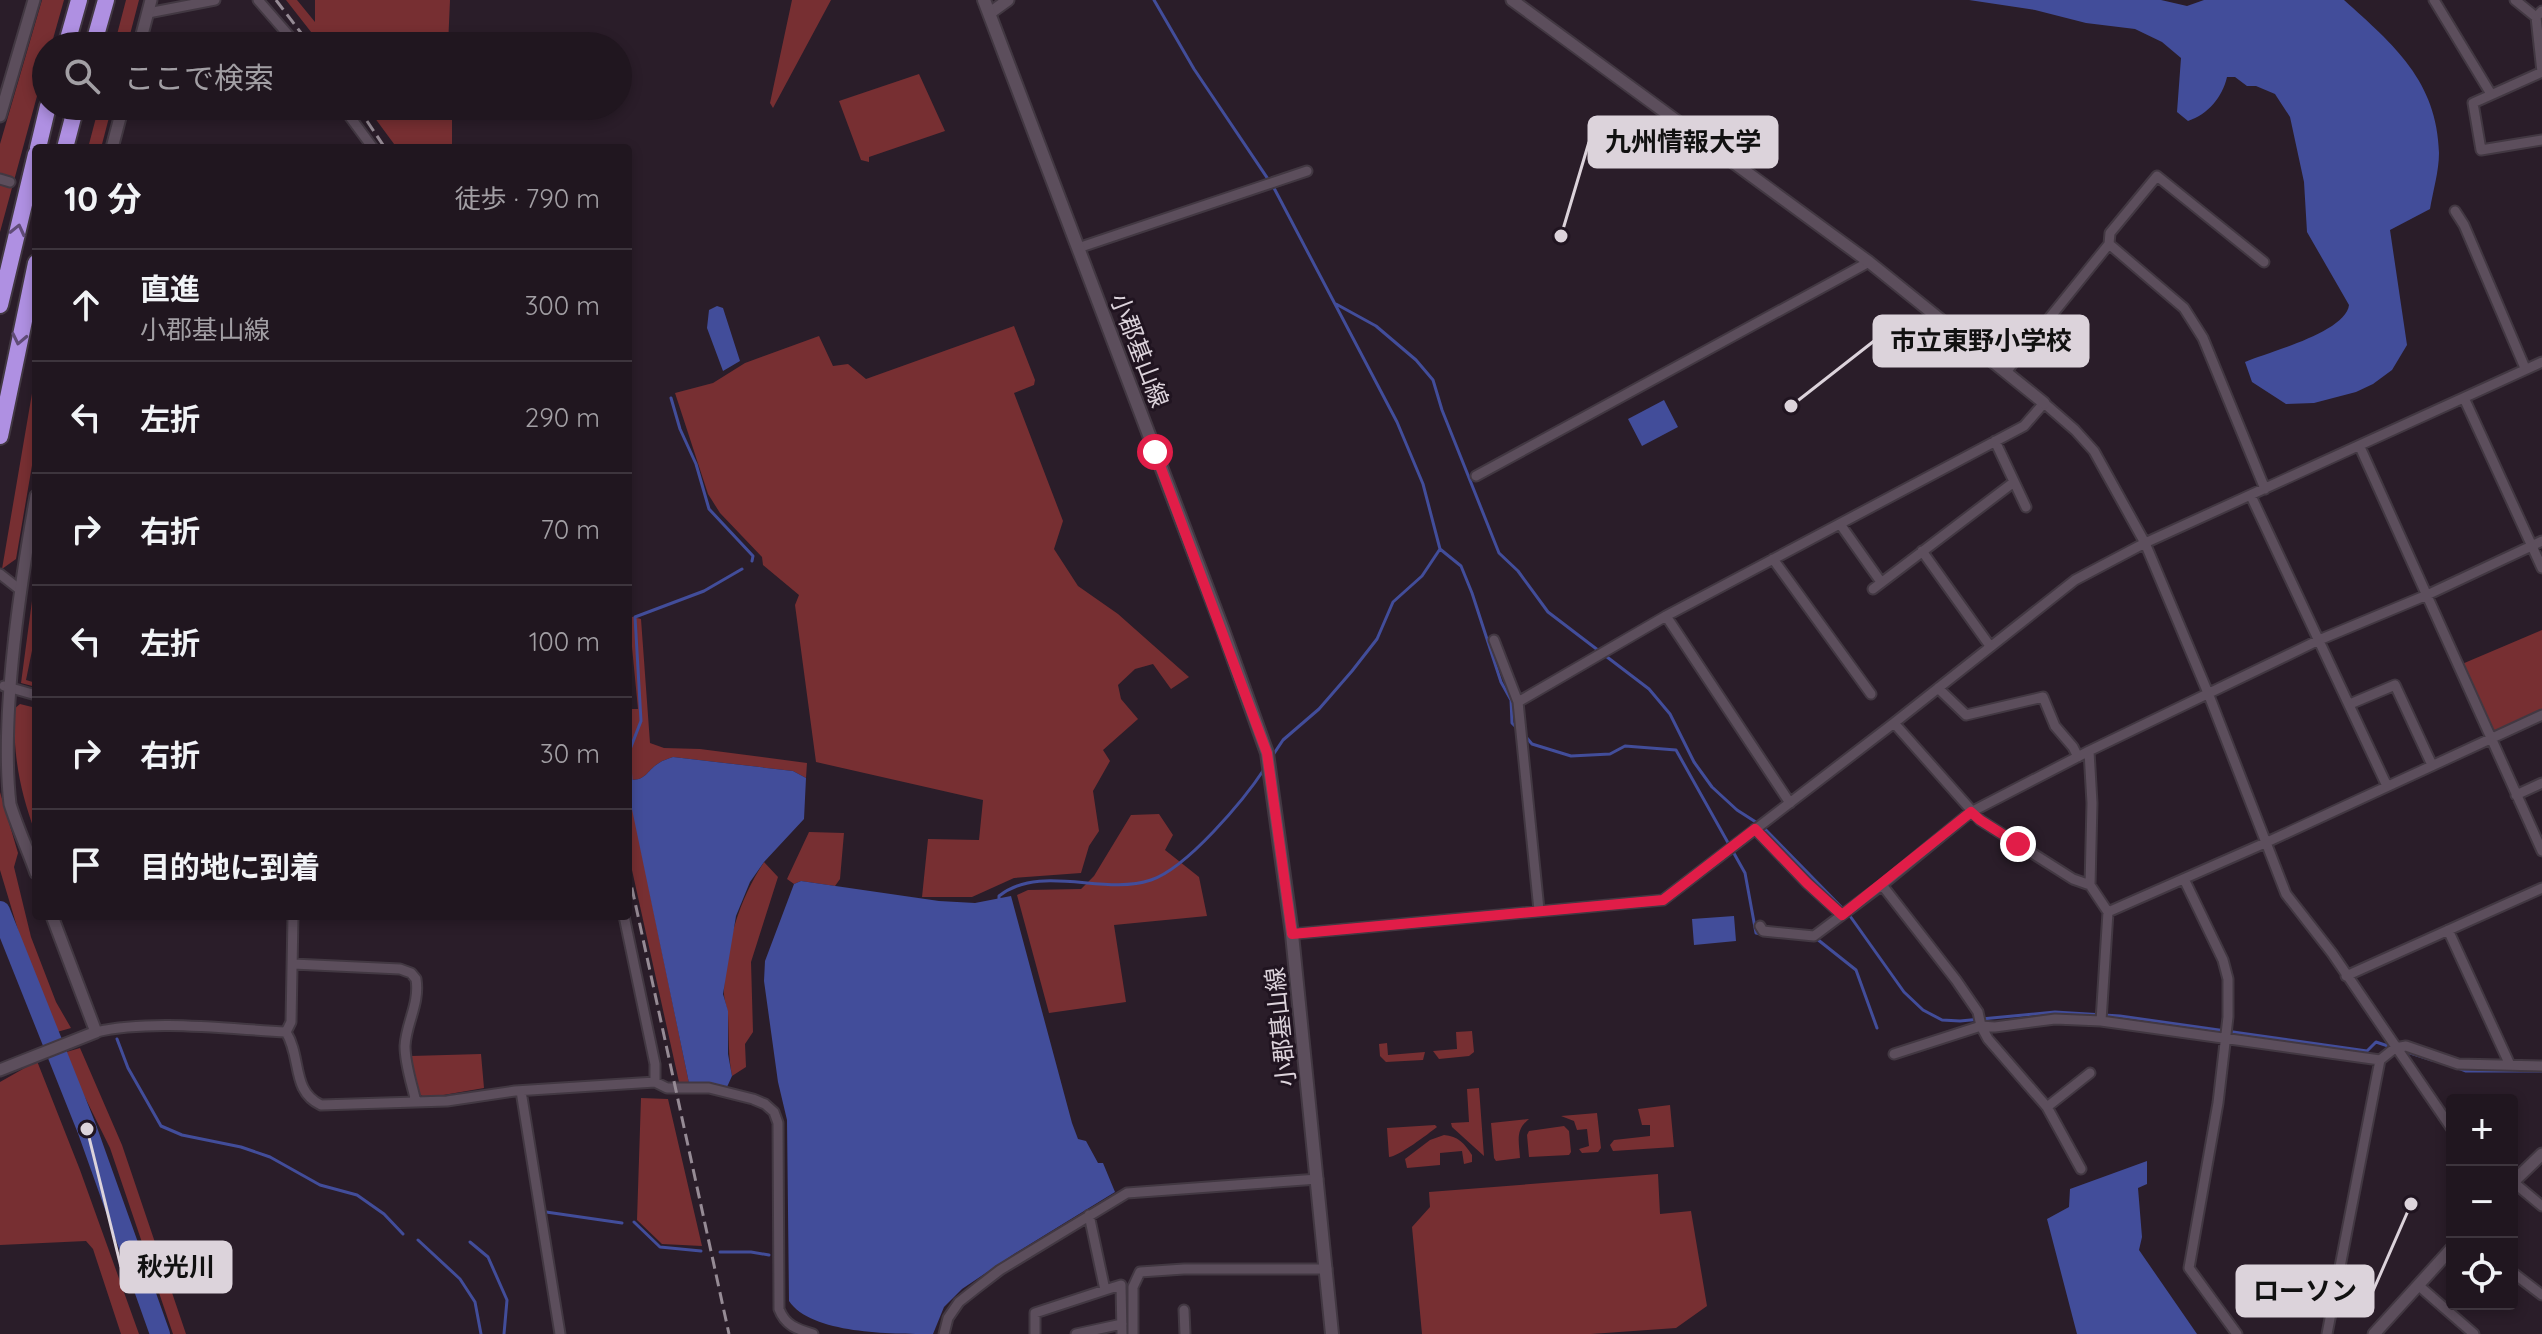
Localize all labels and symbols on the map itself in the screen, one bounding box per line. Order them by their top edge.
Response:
callout: 九州情報大学 [1589,117,1777,167]
text: 九州情報大学 [1605,125,1761,158]
one-way arrow [8,223,25,237]
street label: 小郡基山線 [1104,289,1176,411]
callout: 市立東野小学校 [1874,316,2088,366]
text: 市立東野小学校 [1890,324,2072,357]
one-way arrow [11,332,28,345]
route start [1137,434,1173,470]
route end [2000,826,2036,862]
street label: 小郡基山線 [1259,966,1301,1088]
callout: 秋光川 [121,1242,231,1292]
text: 秋光川 [137,1250,215,1283]
callout: ローソン [2237,1266,2373,1316]
text: ローソン [2253,1274,2357,1307]

